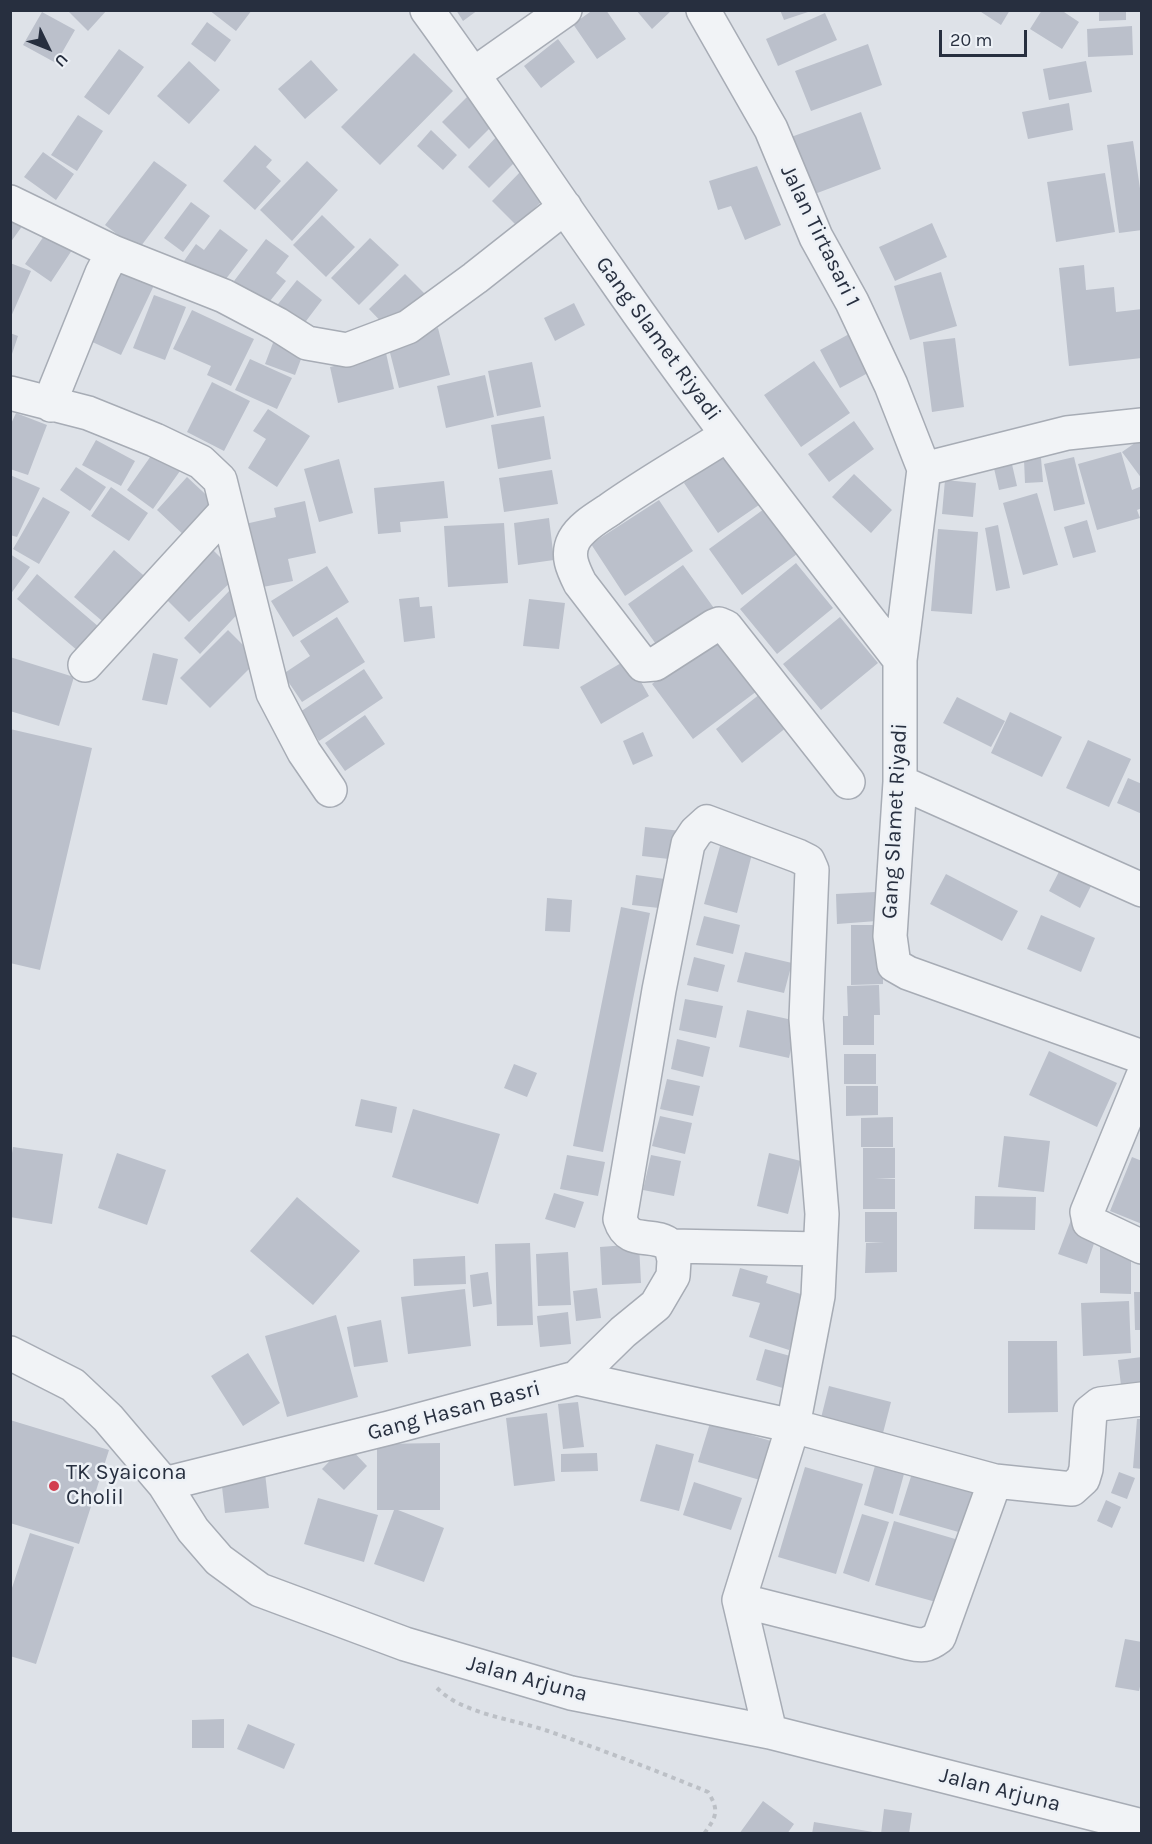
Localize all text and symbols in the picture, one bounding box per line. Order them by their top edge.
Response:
north arrow [18,18,78,78]
scale bar [942,18,1030,56]
text: 20 m [950,29,992,51]
text: U [51,50,72,71]
street label: Jalan Tirtasari 1 [774,161,866,311]
street label: Gang Slamet Riyadi [590,252,726,426]
street label: Gang Slamet Riyadi [877,722,913,920]
street label: Gang Hasan Basri [365,1375,543,1447]
place label: TK Syaicona Cholil [66,1460,187,1512]
marker: TK Syaicona Cholil [47,1479,61,1493]
street label: Jalan Arjuna [464,1650,590,1708]
street label: Jalan Arjuna [937,1762,1063,1818]

